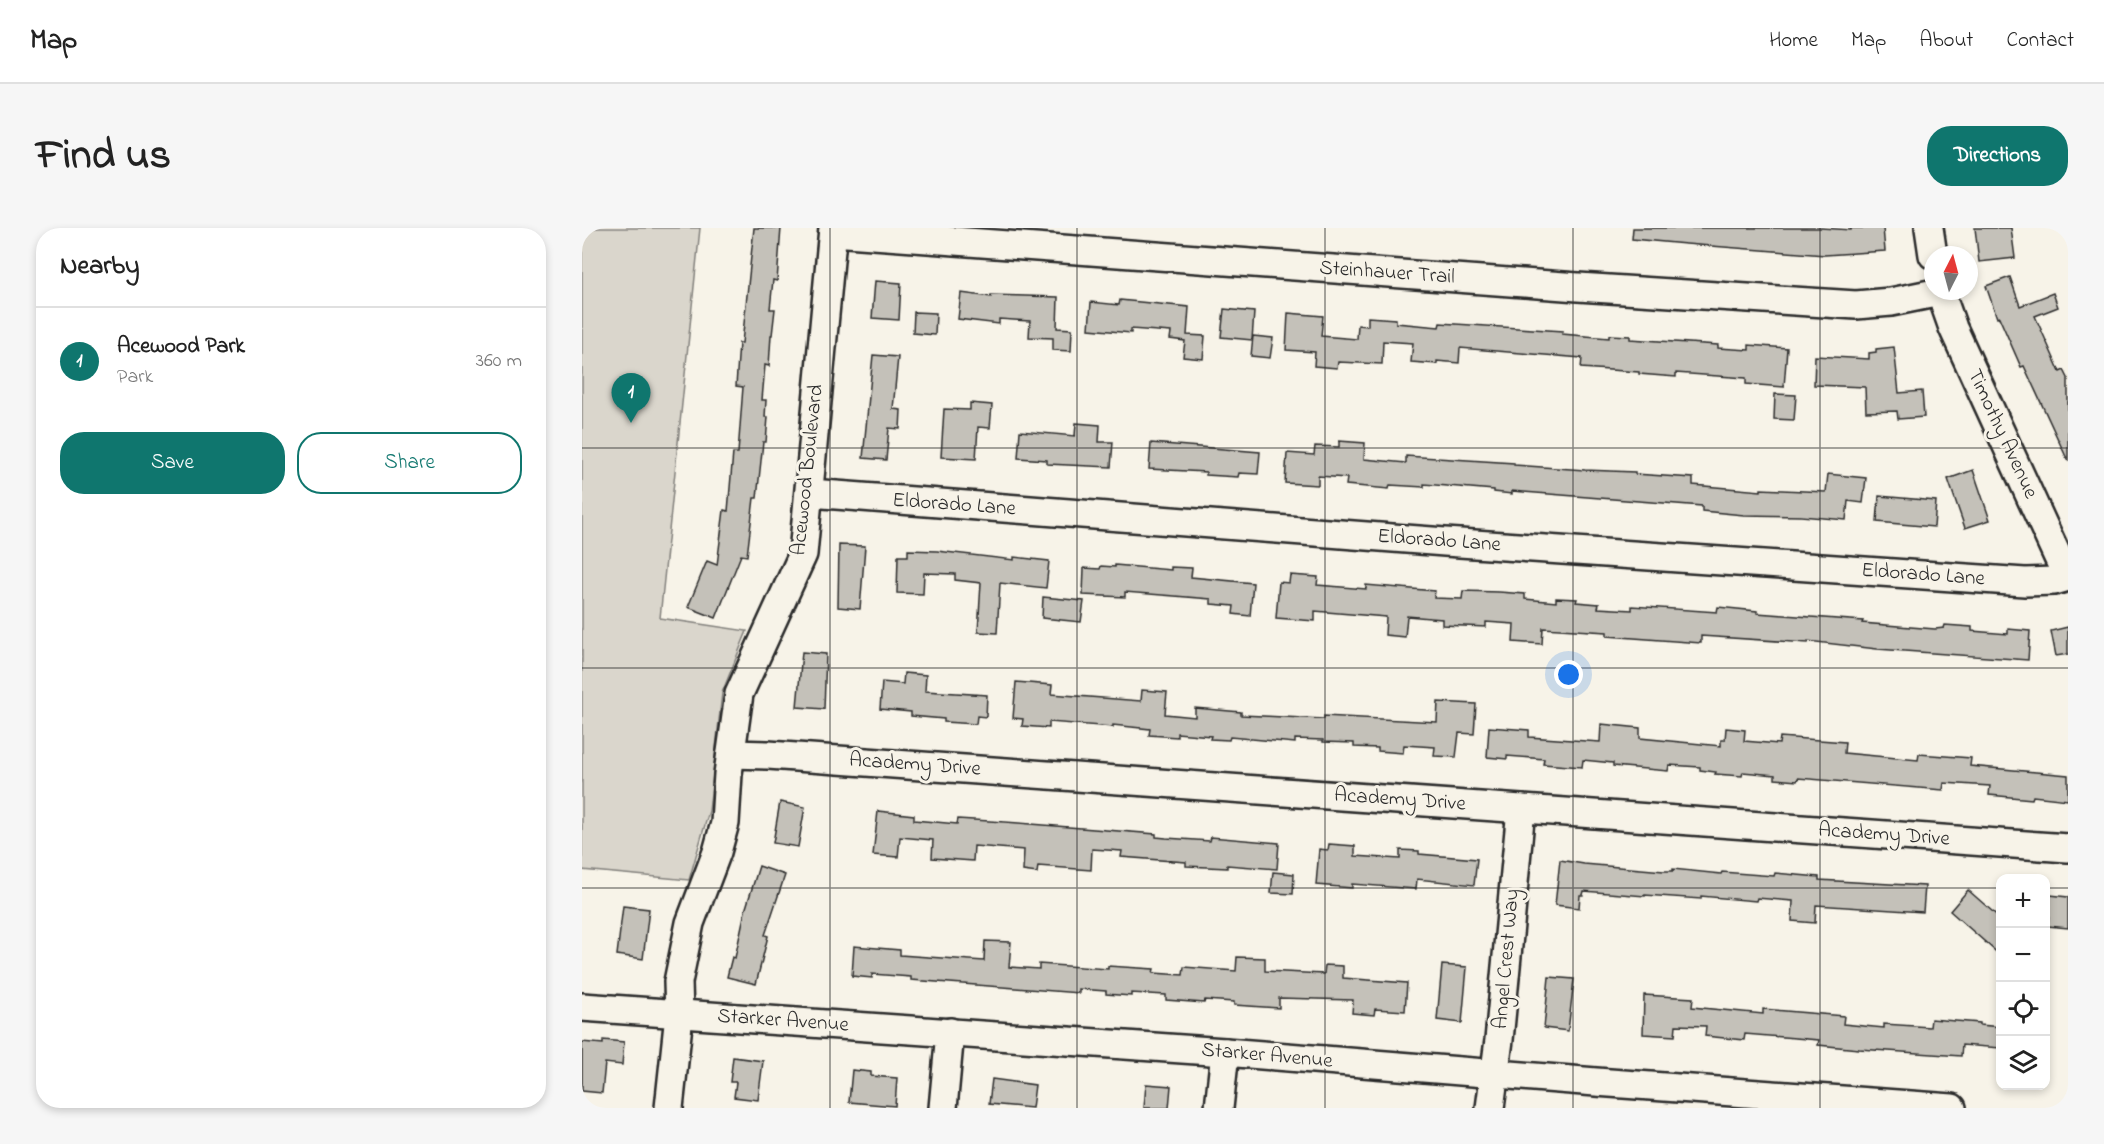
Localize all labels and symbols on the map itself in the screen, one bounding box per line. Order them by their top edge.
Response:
north arrow [1924,246,1978,300]
street label: Steinhauer Trail [1318,253,1456,293]
street label: Timothy Avenue [1957,364,2045,505]
pin: 1 [611,374,650,423]
street label: Acewood Boulevard [784,383,832,557]
street label: Eldorado Lane [891,486,1017,524]
street label: Eldorado Lane [1376,522,1502,560]
street label: Eldorado Lane [1860,556,1986,594]
your location [1554,660,1583,689]
street label: Academy Drive [848,745,982,787]
street label: Academy Drive [1333,780,1467,822]
street label: Academy Drive [1817,815,1951,857]
street label: Angel Crest Way [1486,888,1530,1031]
street label: Starker Avenue [716,1001,850,1041]
street label: Starker Avenue [1200,1035,1334,1077]

